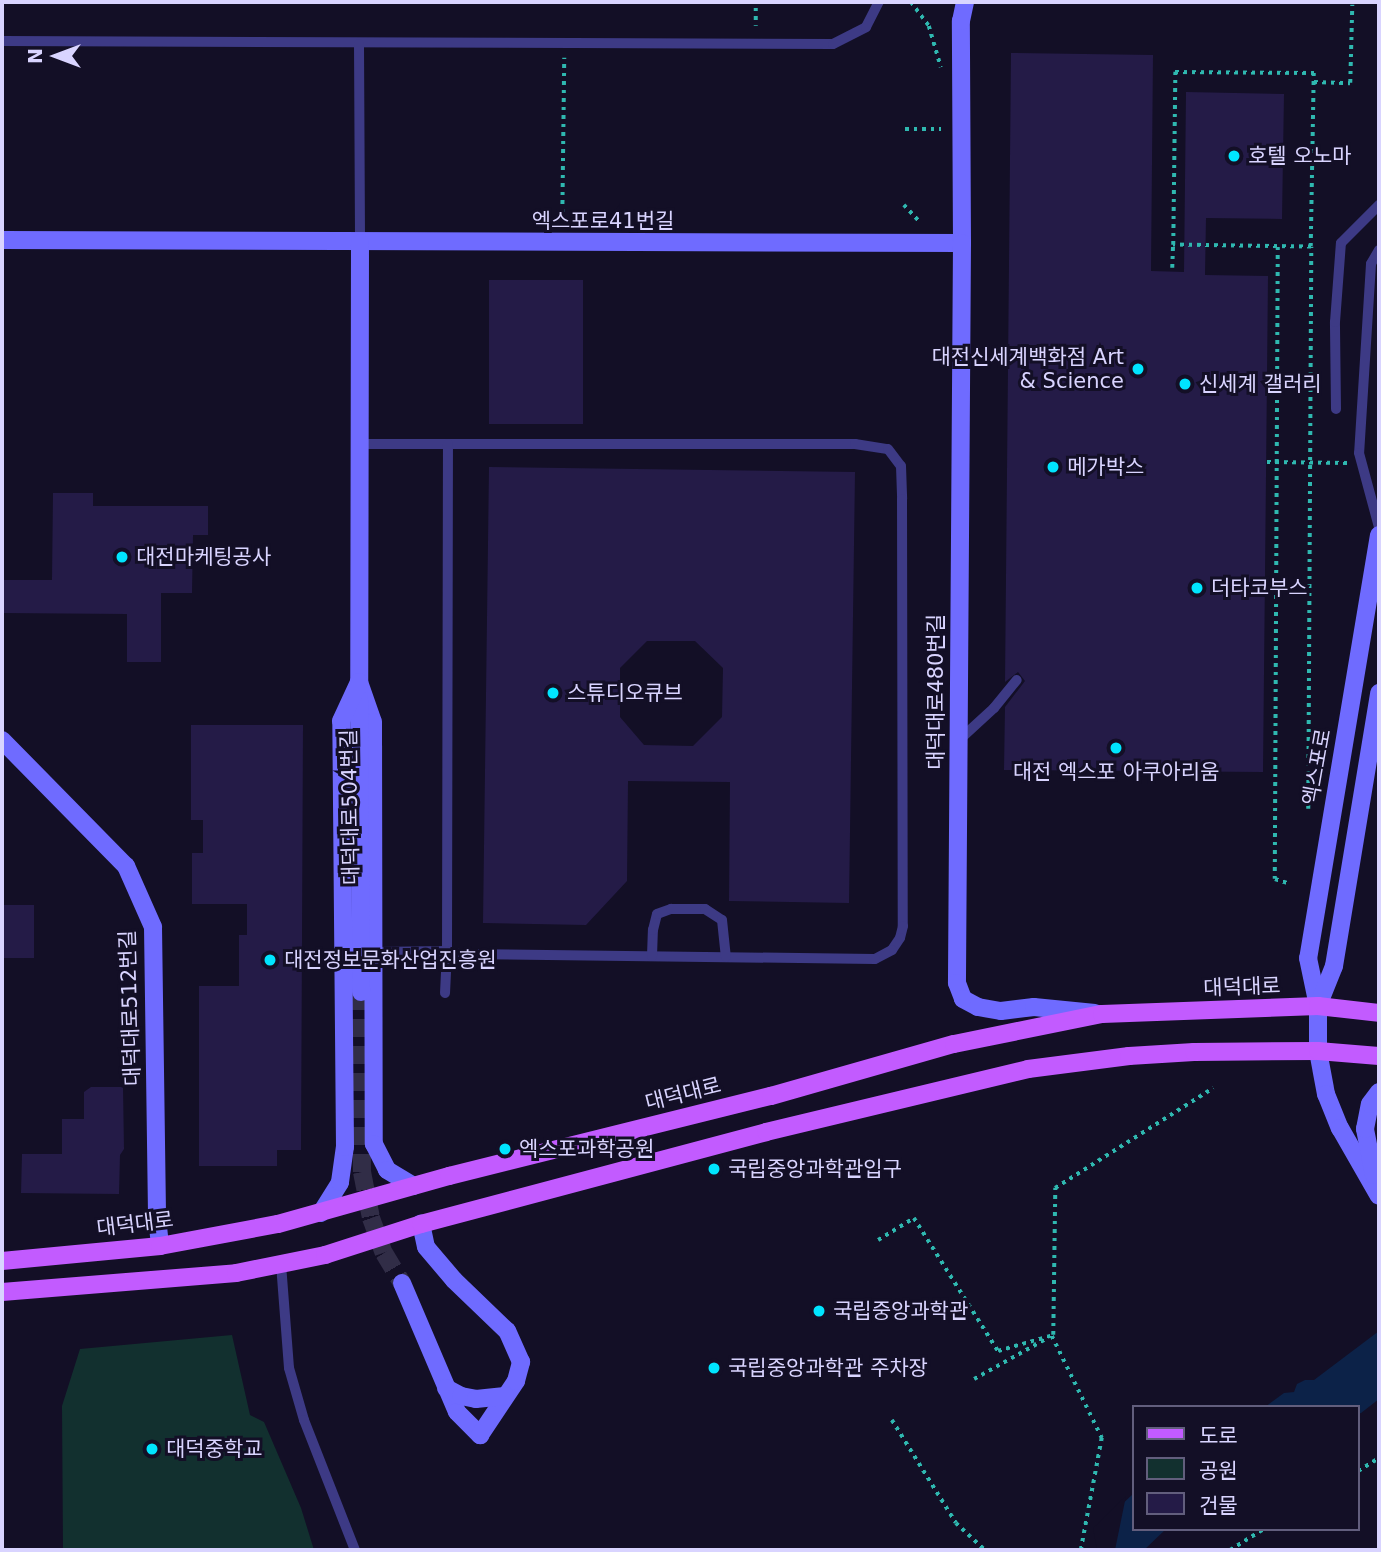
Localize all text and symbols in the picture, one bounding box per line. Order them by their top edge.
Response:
north arrow [21,21,91,91]
text: N [24,48,46,64]
place label: 호텔 오노마 [1248,143,1351,169]
marker: 호텔 오노마 [1226,148,1242,164]
street label: 엑스포로41번길 [532,208,674,234]
place label: 대전신세계백화점 Art & Science [932,344,1124,394]
marker: 대전신세계백화점 Art & Science [1130,361,1146,377]
place label: 신세계 갤러리 [1199,371,1322,397]
marker: 신세계 갤러리 [1177,376,1193,392]
place label: 메가박스 [1067,454,1144,480]
marker: 메가박스 [1045,459,1061,475]
place label: 대전마케팅공사 [136,544,271,570]
marker: 대전마케팅공사 [114,549,130,565]
place label: 더타코부스 [1211,575,1308,601]
marker: 더타코부스 [1189,580,1205,596]
street label: 대덕대로480번길 [923,614,949,770]
place label: 스튜디오큐브 [567,680,683,706]
marker: 스튜디오큐브 [545,685,561,701]
street label: 엑스포로 [1298,727,1336,807]
street label: 대덕대로504번길 [336,729,364,885]
marker: 대전 엑스포 아쿠아리움 [1108,740,1124,756]
place label: 대전 엑스포 아쿠아리움 [1013,759,1219,785]
street label: 대덕대로512번길 [115,930,145,1086]
place label: 대전정보문화산업진흥원 [284,947,497,973]
marker: 대전정보문화산업진흥원 [262,952,278,968]
street label: 대덕대로 [1203,973,1281,1001]
street label: 대덕대로 [642,1072,724,1116]
place label: 엑스포과학공원 [519,1136,654,1162]
marker: 엑스포과학공원 [497,1141,513,1157]
place label: 국립중앙과학관입구 [728,1156,902,1182]
marker: 국립중앙과학관입구 [706,1161,722,1177]
street label: 대덕대로 [95,1207,175,1241]
place label: 국립중앙과학관 [833,1298,968,1324]
marker: 국립중앙과학관 [811,1303,827,1319]
place label: 국립중앙과학관 주차장 [728,1355,928,1381]
marker: 국립중앙과학관 주차장 [706,1360,722,1376]
legend [1132,1405,1360,1531]
text: 도로 [1199,1424,1238,1448]
place label: 대덕중학교 [166,1436,263,1462]
marker: 대덕중학교 [144,1441,160,1457]
text: 공원 [1199,1459,1238,1483]
text: 건물 [1199,1494,1238,1518]

